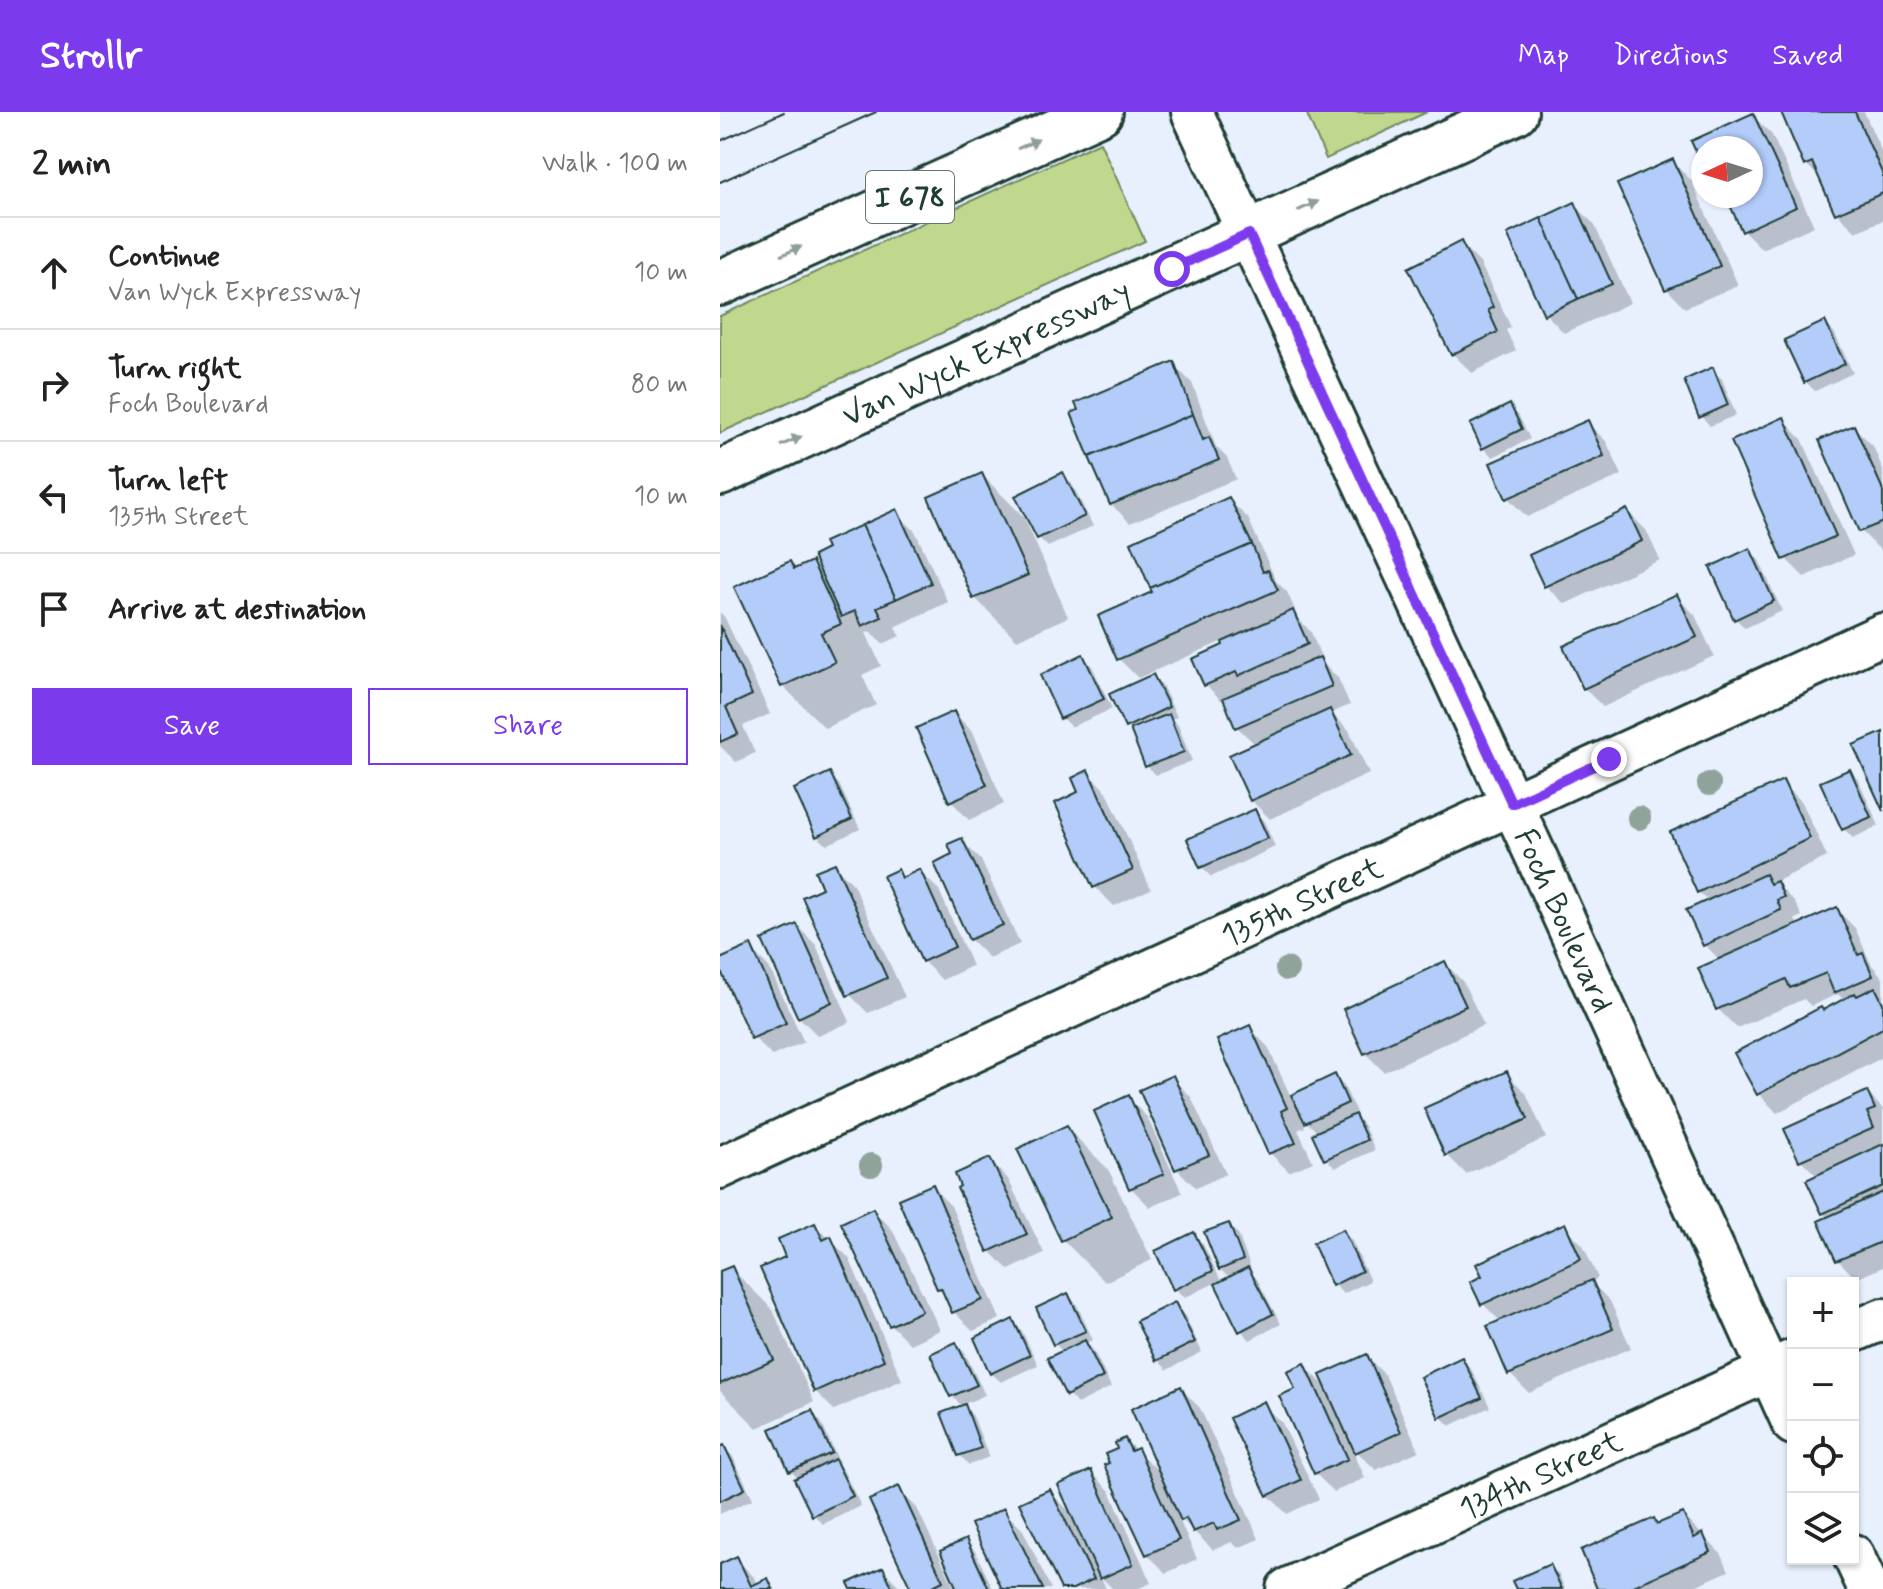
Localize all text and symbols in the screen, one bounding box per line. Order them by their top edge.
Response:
text: Strollr [40,32,142,81]
text: Map [1518,38,1569,75]
text: Directions [1613,38,1728,75]
text: Saved [1772,38,1843,75]
north arrow [1691,136,1763,208]
one-way arrow [1016,137,1040,151]
text: 2 min [32,142,112,187]
text: Walk · 100 m [542,147,688,181]
road number: I 678 [866,171,954,223]
one-way arrow [1297,199,1320,213]
text: Continue [108,237,220,276]
one-way arrow [779,244,803,257]
icon: ahead [32,251,76,295]
route start [1154,251,1190,287]
text: 10 m [634,256,688,290]
street label: Van Wyck Expressway [836,270,1137,438]
text: Van Wyck Expressway [108,276,361,310]
text: Turn right [108,349,241,388]
icon: right [32,363,76,407]
text: 80 m [631,368,688,402]
text: Foch Boulevard [108,388,269,422]
one-way arrow [779,434,803,448]
text: Turn left [108,461,228,500]
icon: left [32,475,76,519]
text: 10 m [634,480,688,514]
text: 135th Street [108,500,248,534]
icon: arrive [32,587,76,631]
text: Arrive at destination [108,590,366,629]
button: Save [32,688,352,765]
button: Share [368,688,688,765]
route end [1591,741,1627,777]
street label: Foch Boulevard [1503,822,1623,1020]
street label: 135th Street [1215,848,1390,958]
map controls [1787,1277,1859,1565]
button: + [1787,1277,1859,1349]
button: − [1787,1349,1859,1421]
street label: 134th Street [1453,1421,1629,1531]
button: locate [1787,1421,1859,1493]
button: layers [1787,1493,1859,1565]

